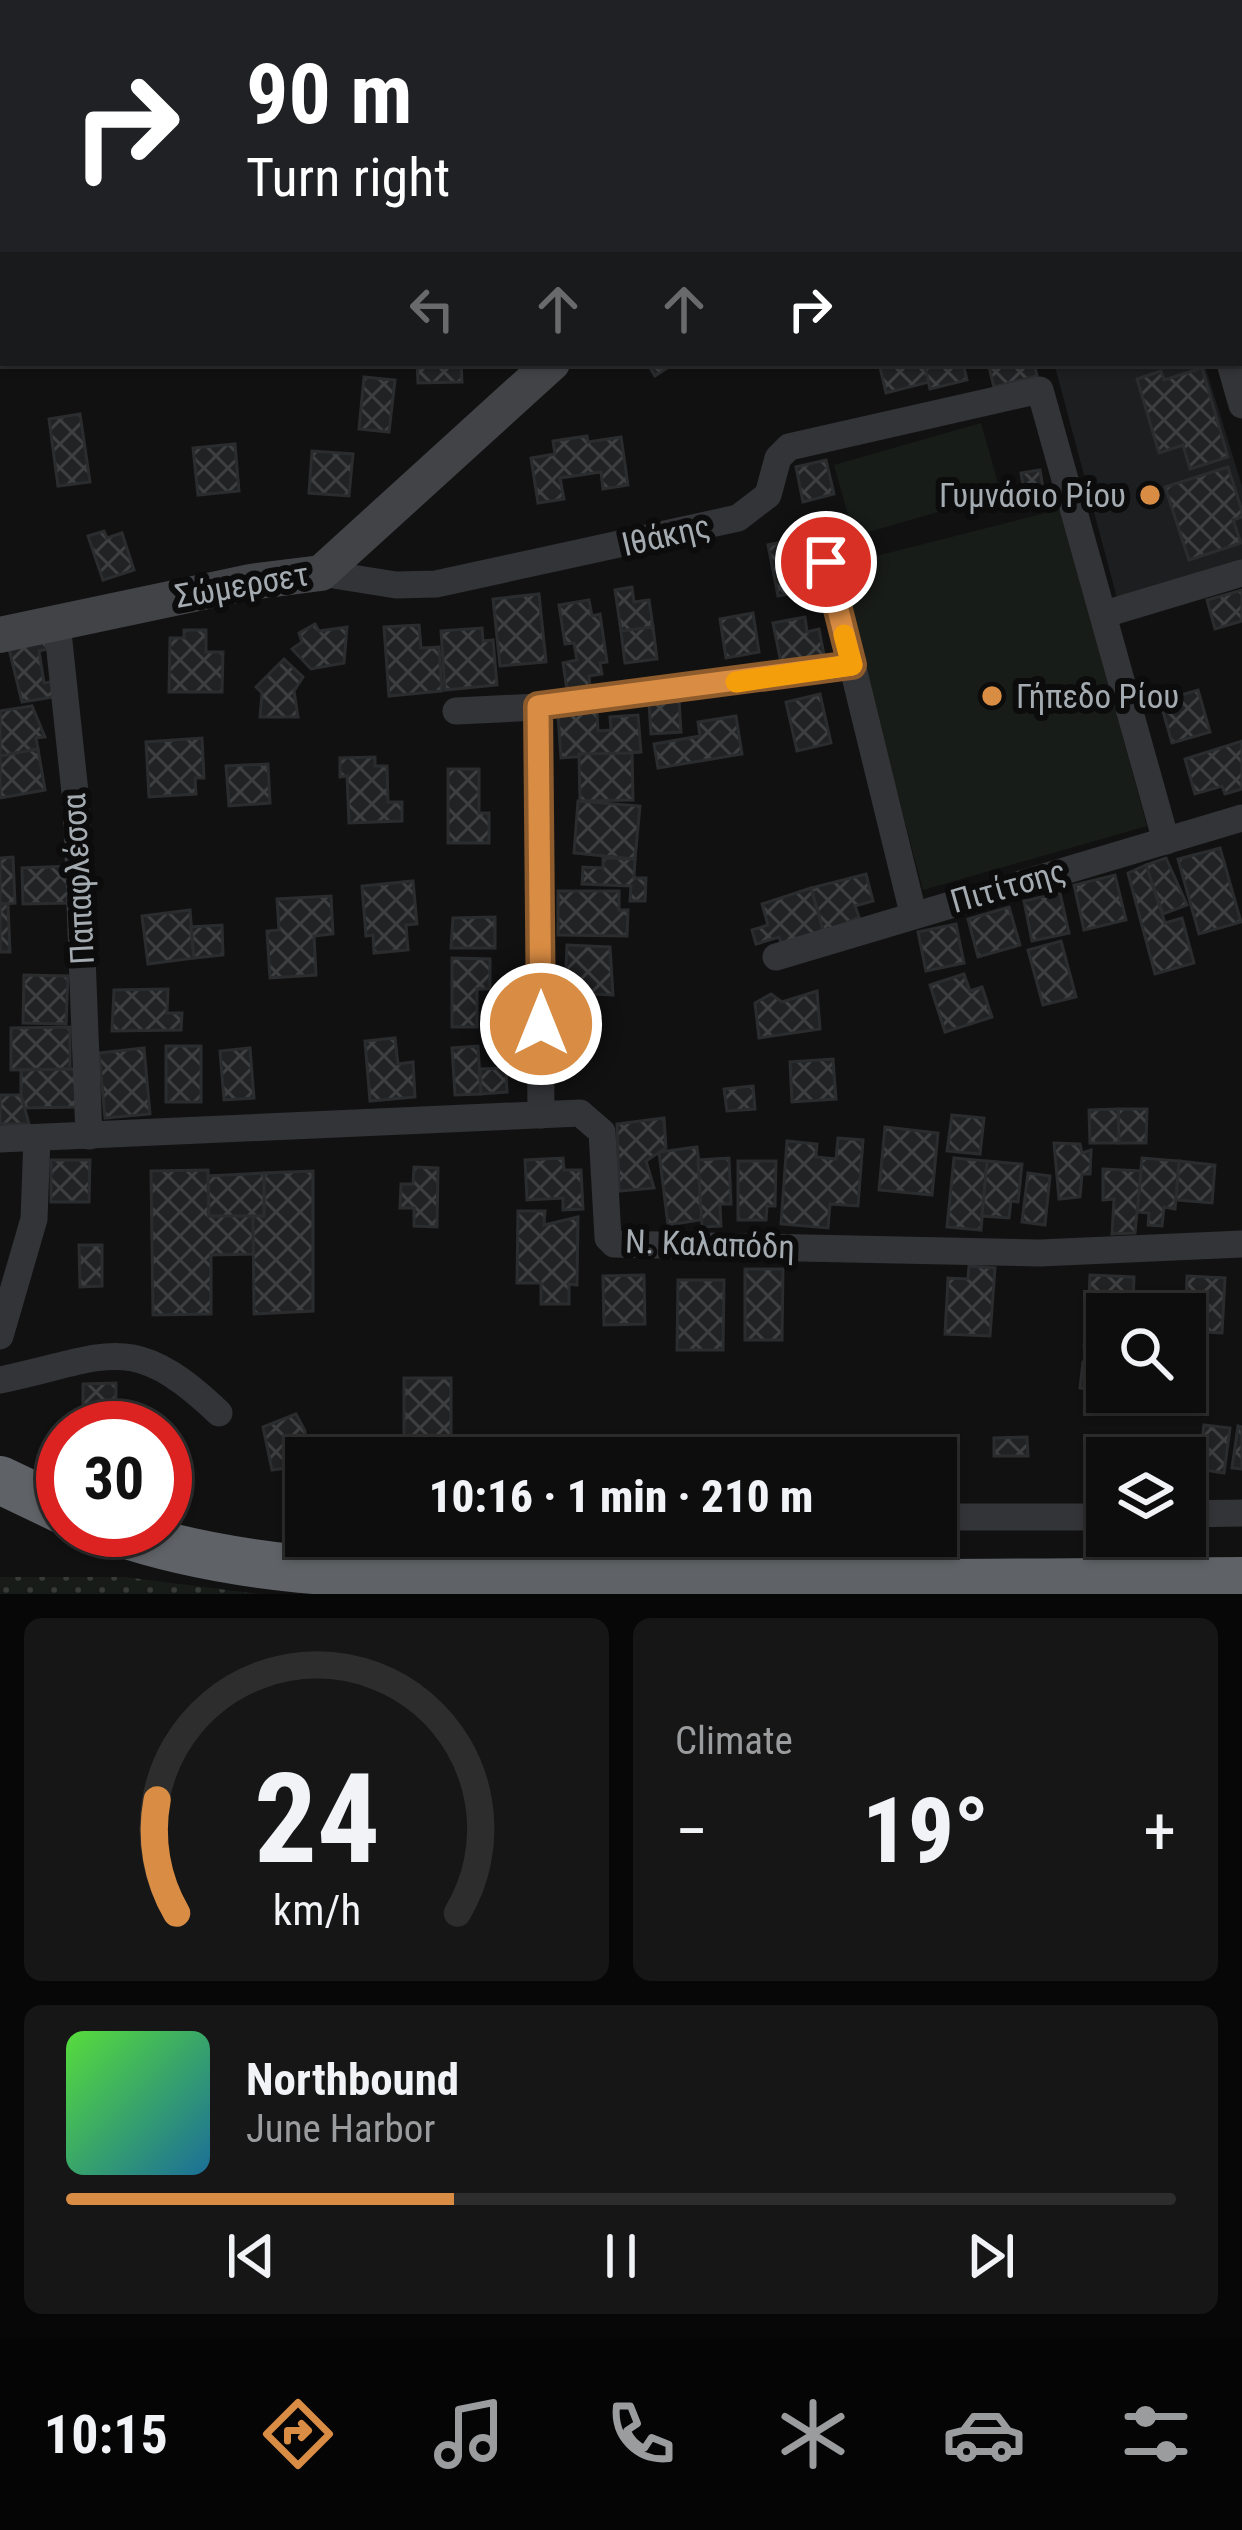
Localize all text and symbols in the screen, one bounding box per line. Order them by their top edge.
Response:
text: 90 m [246,45,413,144]
icon: right [48,48,204,204]
text: Turn right [246,146,450,209]
icon: left [399,276,465,342]
icon: ahead [525,276,591,342]
icon: ahead [651,276,717,342]
icon: right [777,276,843,342]
place label: Γυμνάσιο Ρίου [939,476,1126,515]
marker: Γυμνάσιο Ρίου [1137,482,1163,508]
street label: Ιθάκης [618,506,714,564]
pin [775,511,877,613]
icon: arrive [793,529,859,595]
street label: Σώμερσετ [172,554,312,616]
place label: Γήπεδο Ρίου [1016,677,1179,716]
marker: Γήπεδο Ρίου [979,683,1005,709]
street label: Παπαφλέσσα [54,792,102,966]
street label: Πιτίτσης [946,851,1070,921]
position arrow [478,961,604,1087]
street label: Ν. Καλαπόδη [624,1222,796,1266]
map controls [1086,1293,1206,1557]
button: search [1086,1293,1206,1413]
speed limit sign: 30 [36,1401,192,1557]
button: layers [1086,1437,1206,1557]
text: 10:16 · 1 min · 210 m [429,1470,813,1523]
text: Climate [675,1718,793,1764]
text: 24 [253,1746,380,1892]
text: 19° [862,1779,989,1884]
text: − [675,1793,708,1870]
text: + [1143,1793,1176,1870]
text: km/h [272,1884,361,1934]
text: Northbound [246,2053,459,2106]
text: June Harbor [246,2106,435,2152]
icon: previous [218,2223,284,2289]
icon: pause [588,2223,654,2289]
icon: next [958,2223,1024,2289]
icon: directions [256,2392,340,2476]
icon: music [427,2392,511,2476]
icon: phone [599,2392,683,2476]
icon: climate [771,2392,855,2476]
icon: car [942,2392,1026,2476]
icon: filters [1114,2392,1198,2476]
text: 10:15 [44,2403,168,2466]

